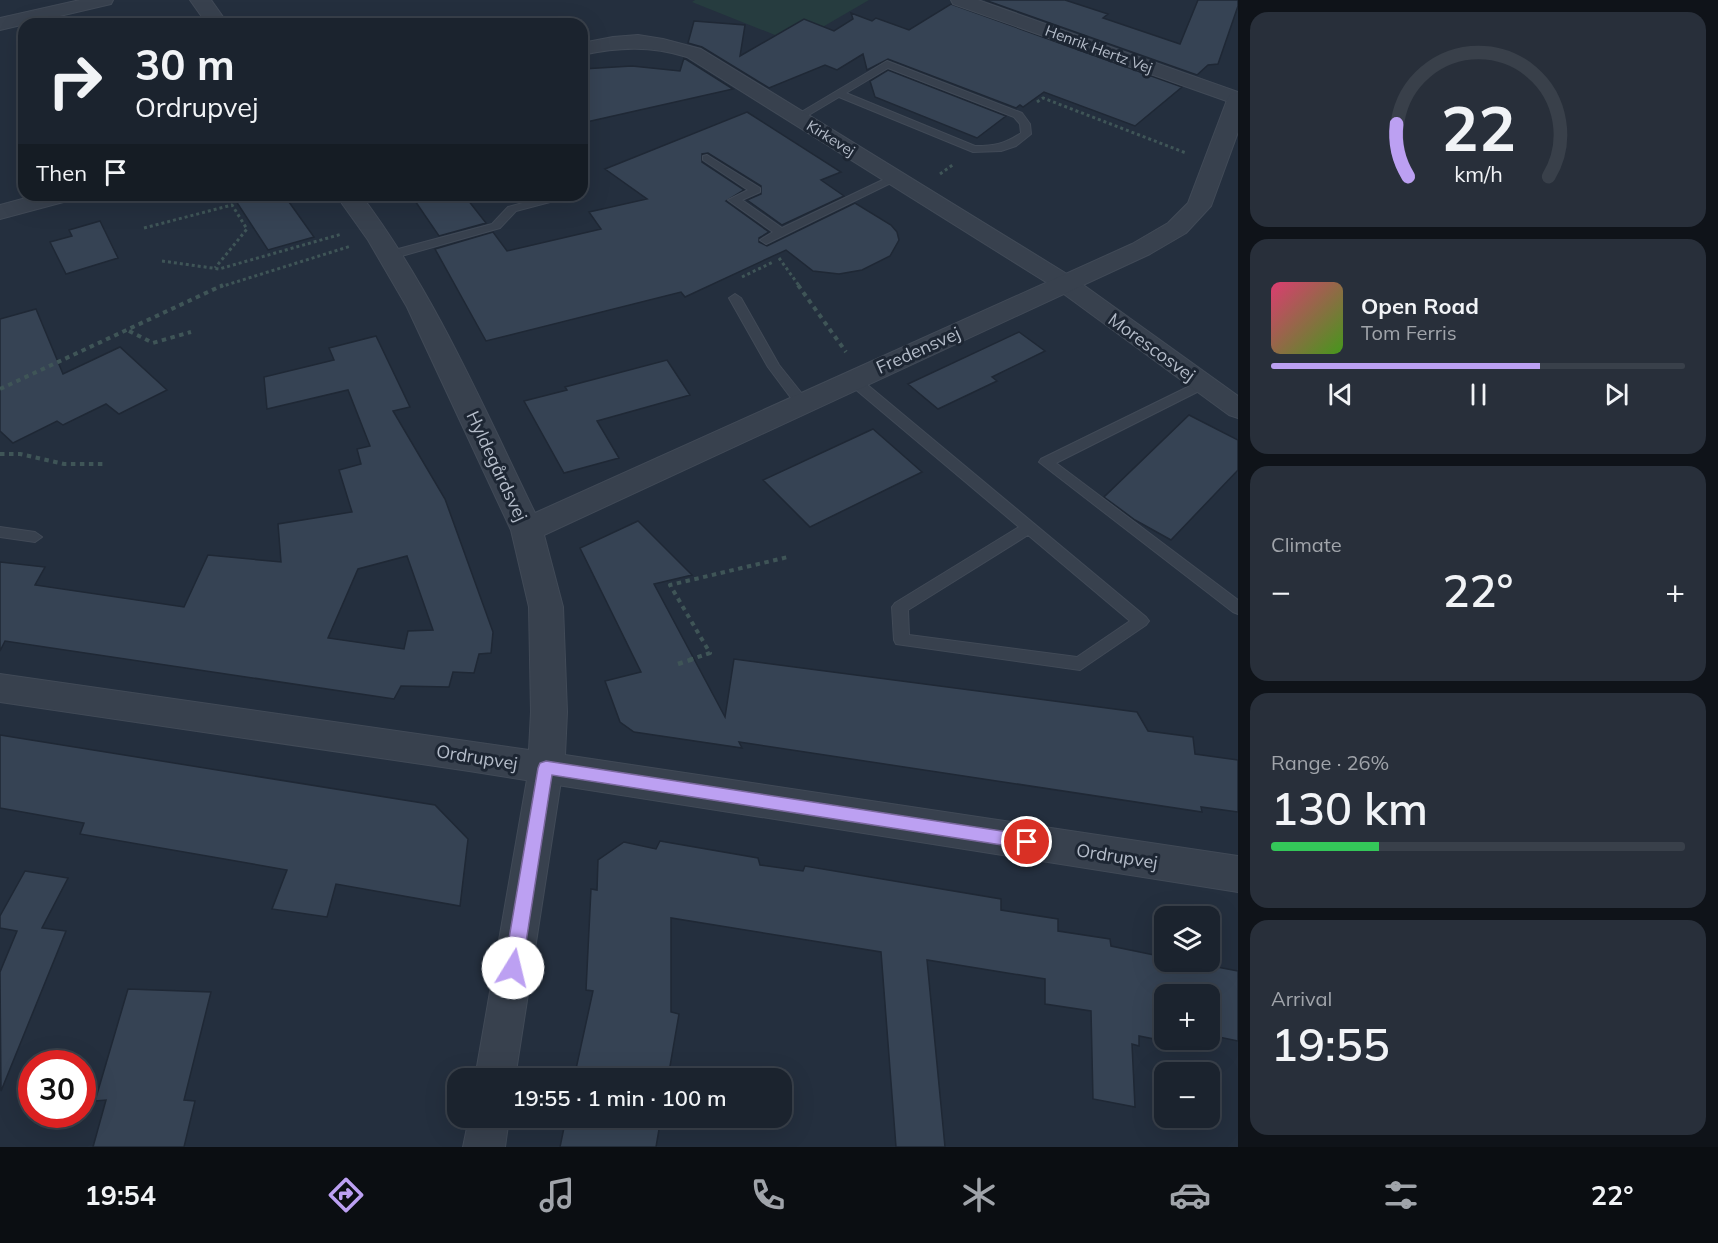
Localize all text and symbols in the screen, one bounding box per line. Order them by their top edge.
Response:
street label: Henrik Hertz Vej [1043,21,1155,77]
text: 30 m [135,38,235,91]
icon: right [36,42,114,120]
text: 22 [1441,88,1515,167]
text: Ordrupvej [135,90,258,124]
street label: Kirkevej [803,116,859,160]
icon: arrive [99,156,132,189]
text: Then [36,159,87,187]
text: km/h [1454,160,1502,187]
text: Open Road [1361,292,1479,320]
street label: Morescosvej [1104,308,1200,386]
text: Tom Ferris [1361,320,1457,345]
street label: Fredensvej [872,321,964,379]
icon: previous [1324,378,1357,411]
icon: pause [1462,378,1495,411]
icon: next [1600,378,1633,411]
street label: Hyldegårdsvej [461,407,533,525]
text: Climate [1271,532,1342,557]
text: 22° [1443,562,1513,618]
text: − [1271,570,1291,611]
text: + [1665,570,1685,611]
street label: Ordrupvej [435,739,519,775]
text: Range · 26% [1271,750,1389,775]
text: 130 km [1271,780,1428,836]
pin [1001,816,1052,867]
icon: arrive [1010,825,1043,858]
street label: Ordrupvej [1075,838,1159,874]
map controls [1154,906,1220,1128]
button: layers [1154,906,1220,972]
position arrow [481,936,545,1000]
button: + [1154,984,1220,1050]
text: Arrival [1271,986,1332,1011]
text: 19:55 [1271,1016,1390,1072]
speed limit sign: 30 [18,1050,96,1128]
button: − [1154,1062,1220,1128]
text: 19:55 · 1 min · 100 m [512,1084,727,1112]
icon: directions [325,1174,367,1216]
icon: music [536,1174,578,1216]
icon: phone [747,1174,789,1216]
icon: climate [958,1174,1000,1216]
icon: car [1169,1174,1211,1216]
icon: filters [1380,1174,1422,1216]
text: 19:54 [84,1178,156,1212]
text: 22° [1591,1178,1633,1212]

